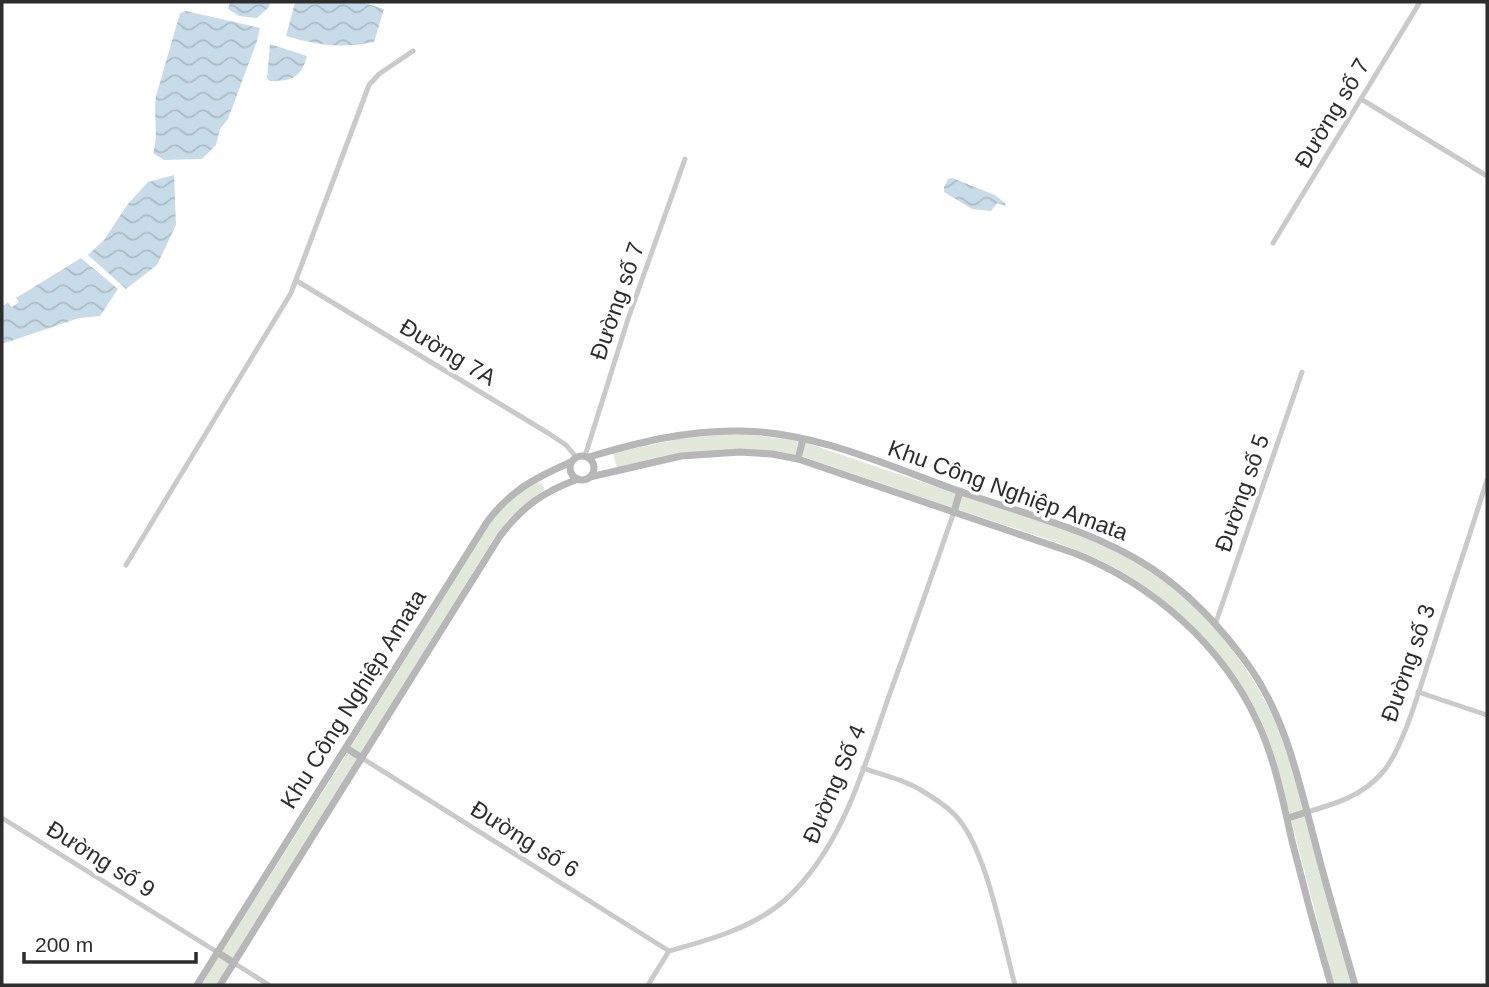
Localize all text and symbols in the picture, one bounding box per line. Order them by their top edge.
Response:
street label: Đường số 7 [1289,54,1375,172]
street label: Đường số 7 [585,239,649,363]
street label: Đường 7A [395,313,501,391]
street label: Đường số 5 [1210,431,1274,555]
street label: Khu Công Nghiệp Amata [885,434,1132,546]
street label: Khu Công Nghiệp Amata [275,585,431,813]
street label: Đường số 3 [1376,601,1440,725]
street label: Đường Số 4 [797,721,871,847]
street label: Đường số 6 [466,796,584,882]
street label: Đường số 9 [42,816,160,902]
scale bar [24,920,196,964]
text: 200 m [35,933,93,956]

